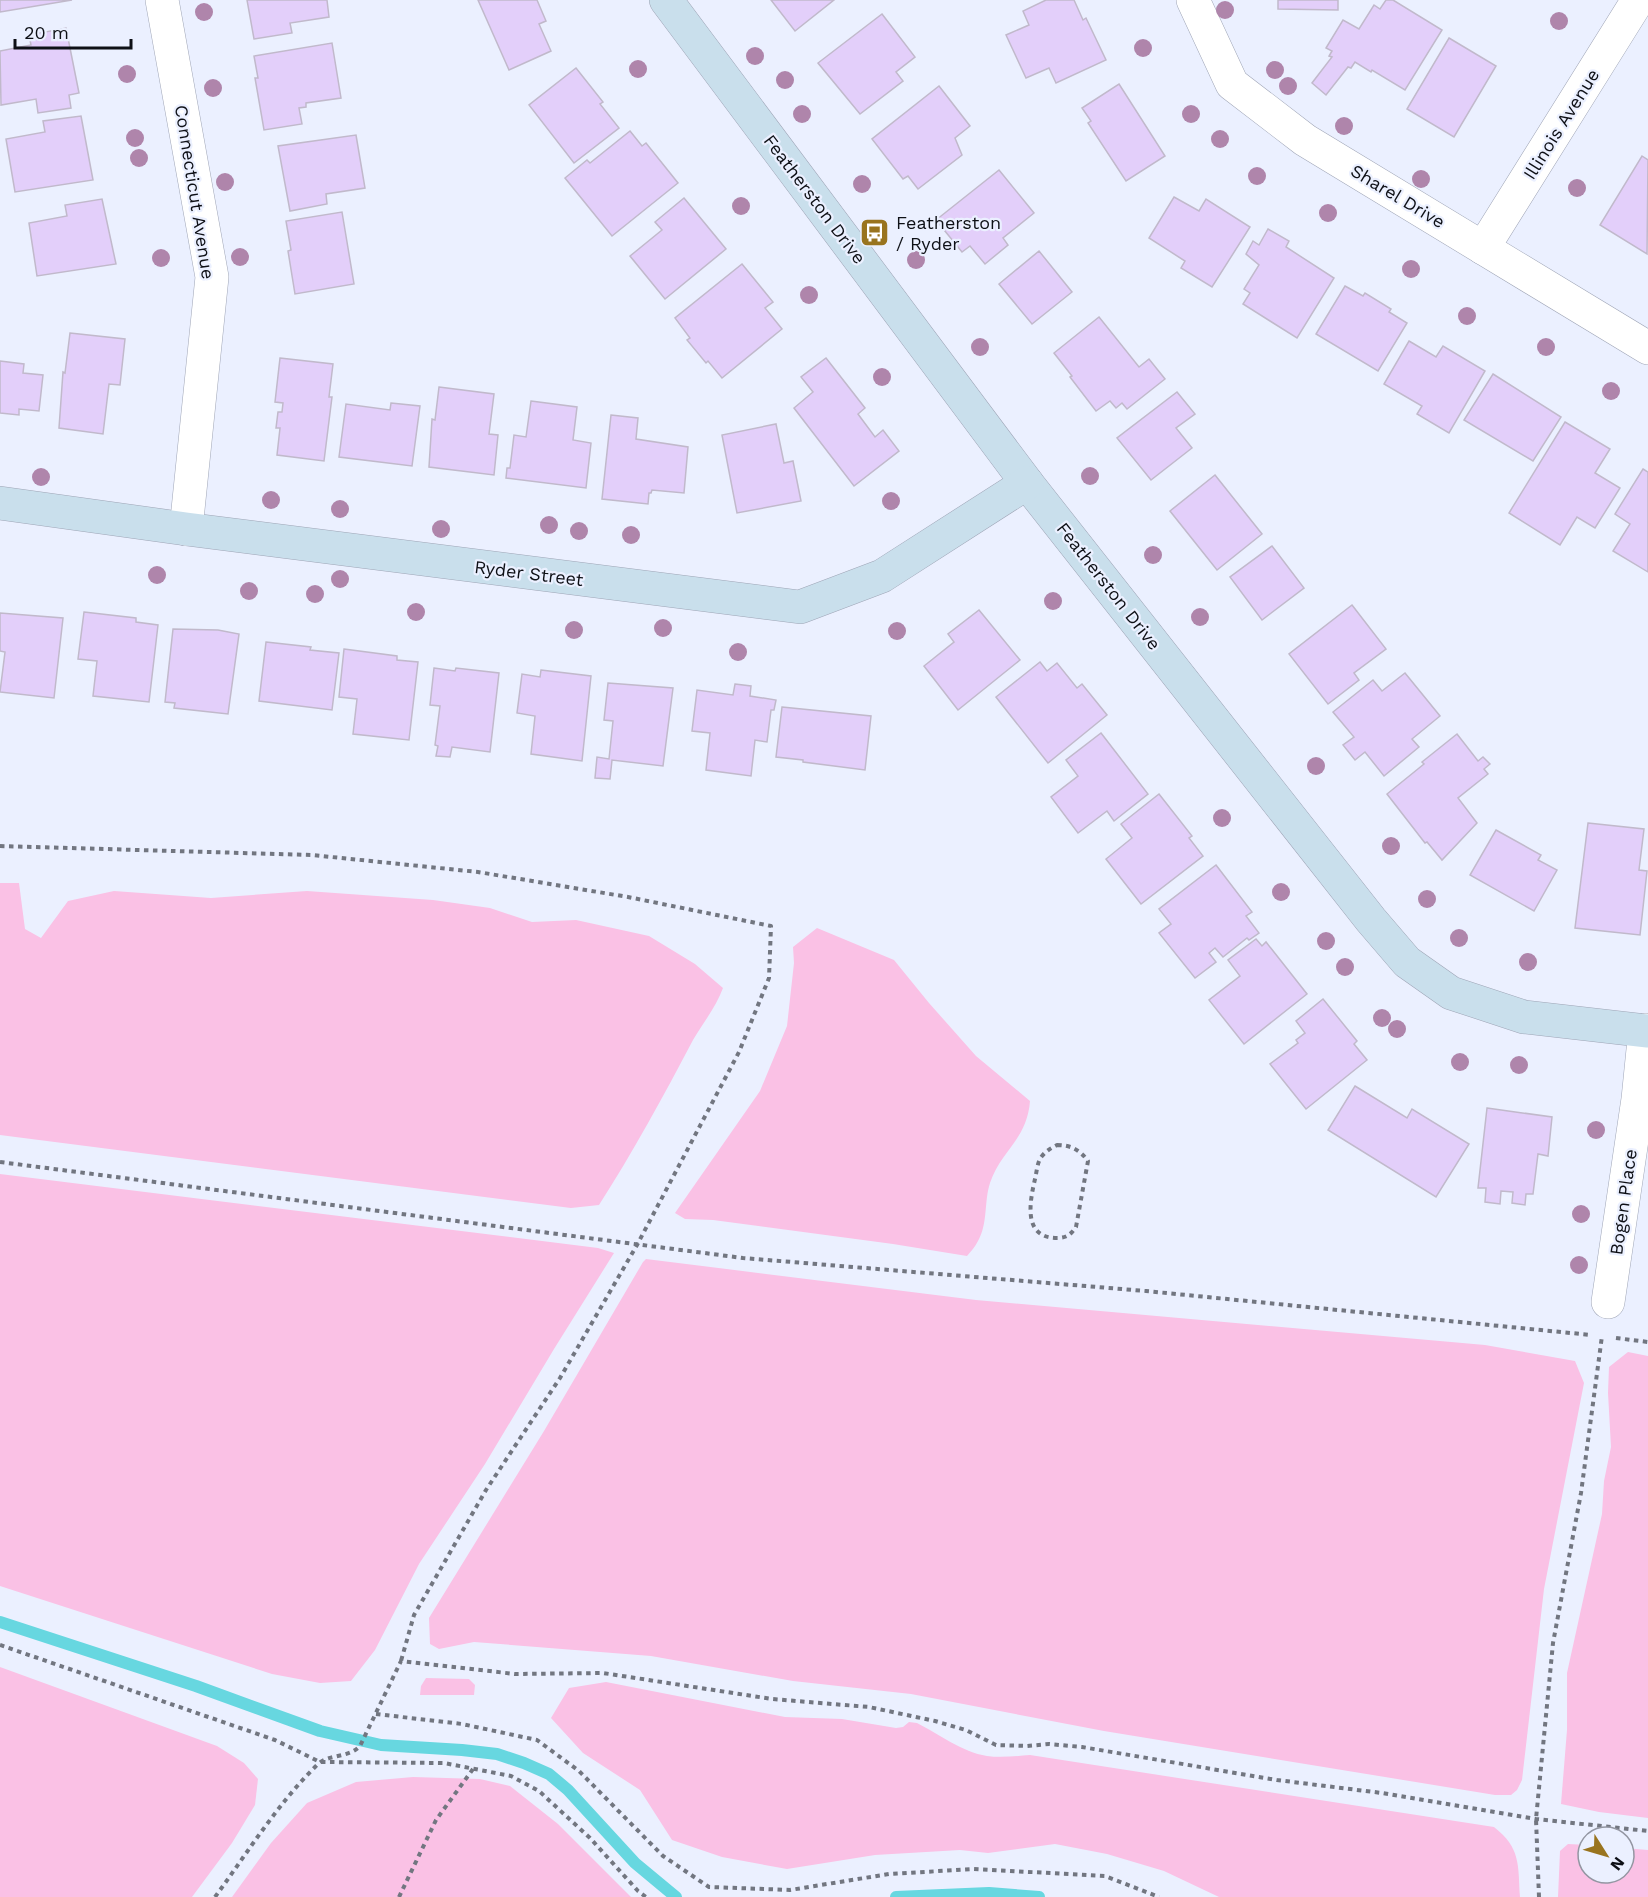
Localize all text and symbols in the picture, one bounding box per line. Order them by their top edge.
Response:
scale bar [15,12,130,50]
text: 20 m [24,22,69,43]
street label: Illinois Avenue [1519,65,1603,183]
street label: Connecticut Avenue [171,103,219,281]
street label: Featherston Drive [760,130,870,268]
street label: Sharel Drive [1347,160,1449,232]
place label: Featherston / Ryder [896,212,1001,254]
bus stop icon: Featherston / Ryder [859,216,891,248]
street label: Featherston Drive [1053,518,1165,654]
street label: Ryder Street [473,556,585,590]
street label: Bogen Place [1605,1148,1641,1256]
north arrow [1576,1825,1636,1885]
text: N [1606,1853,1629,1874]

